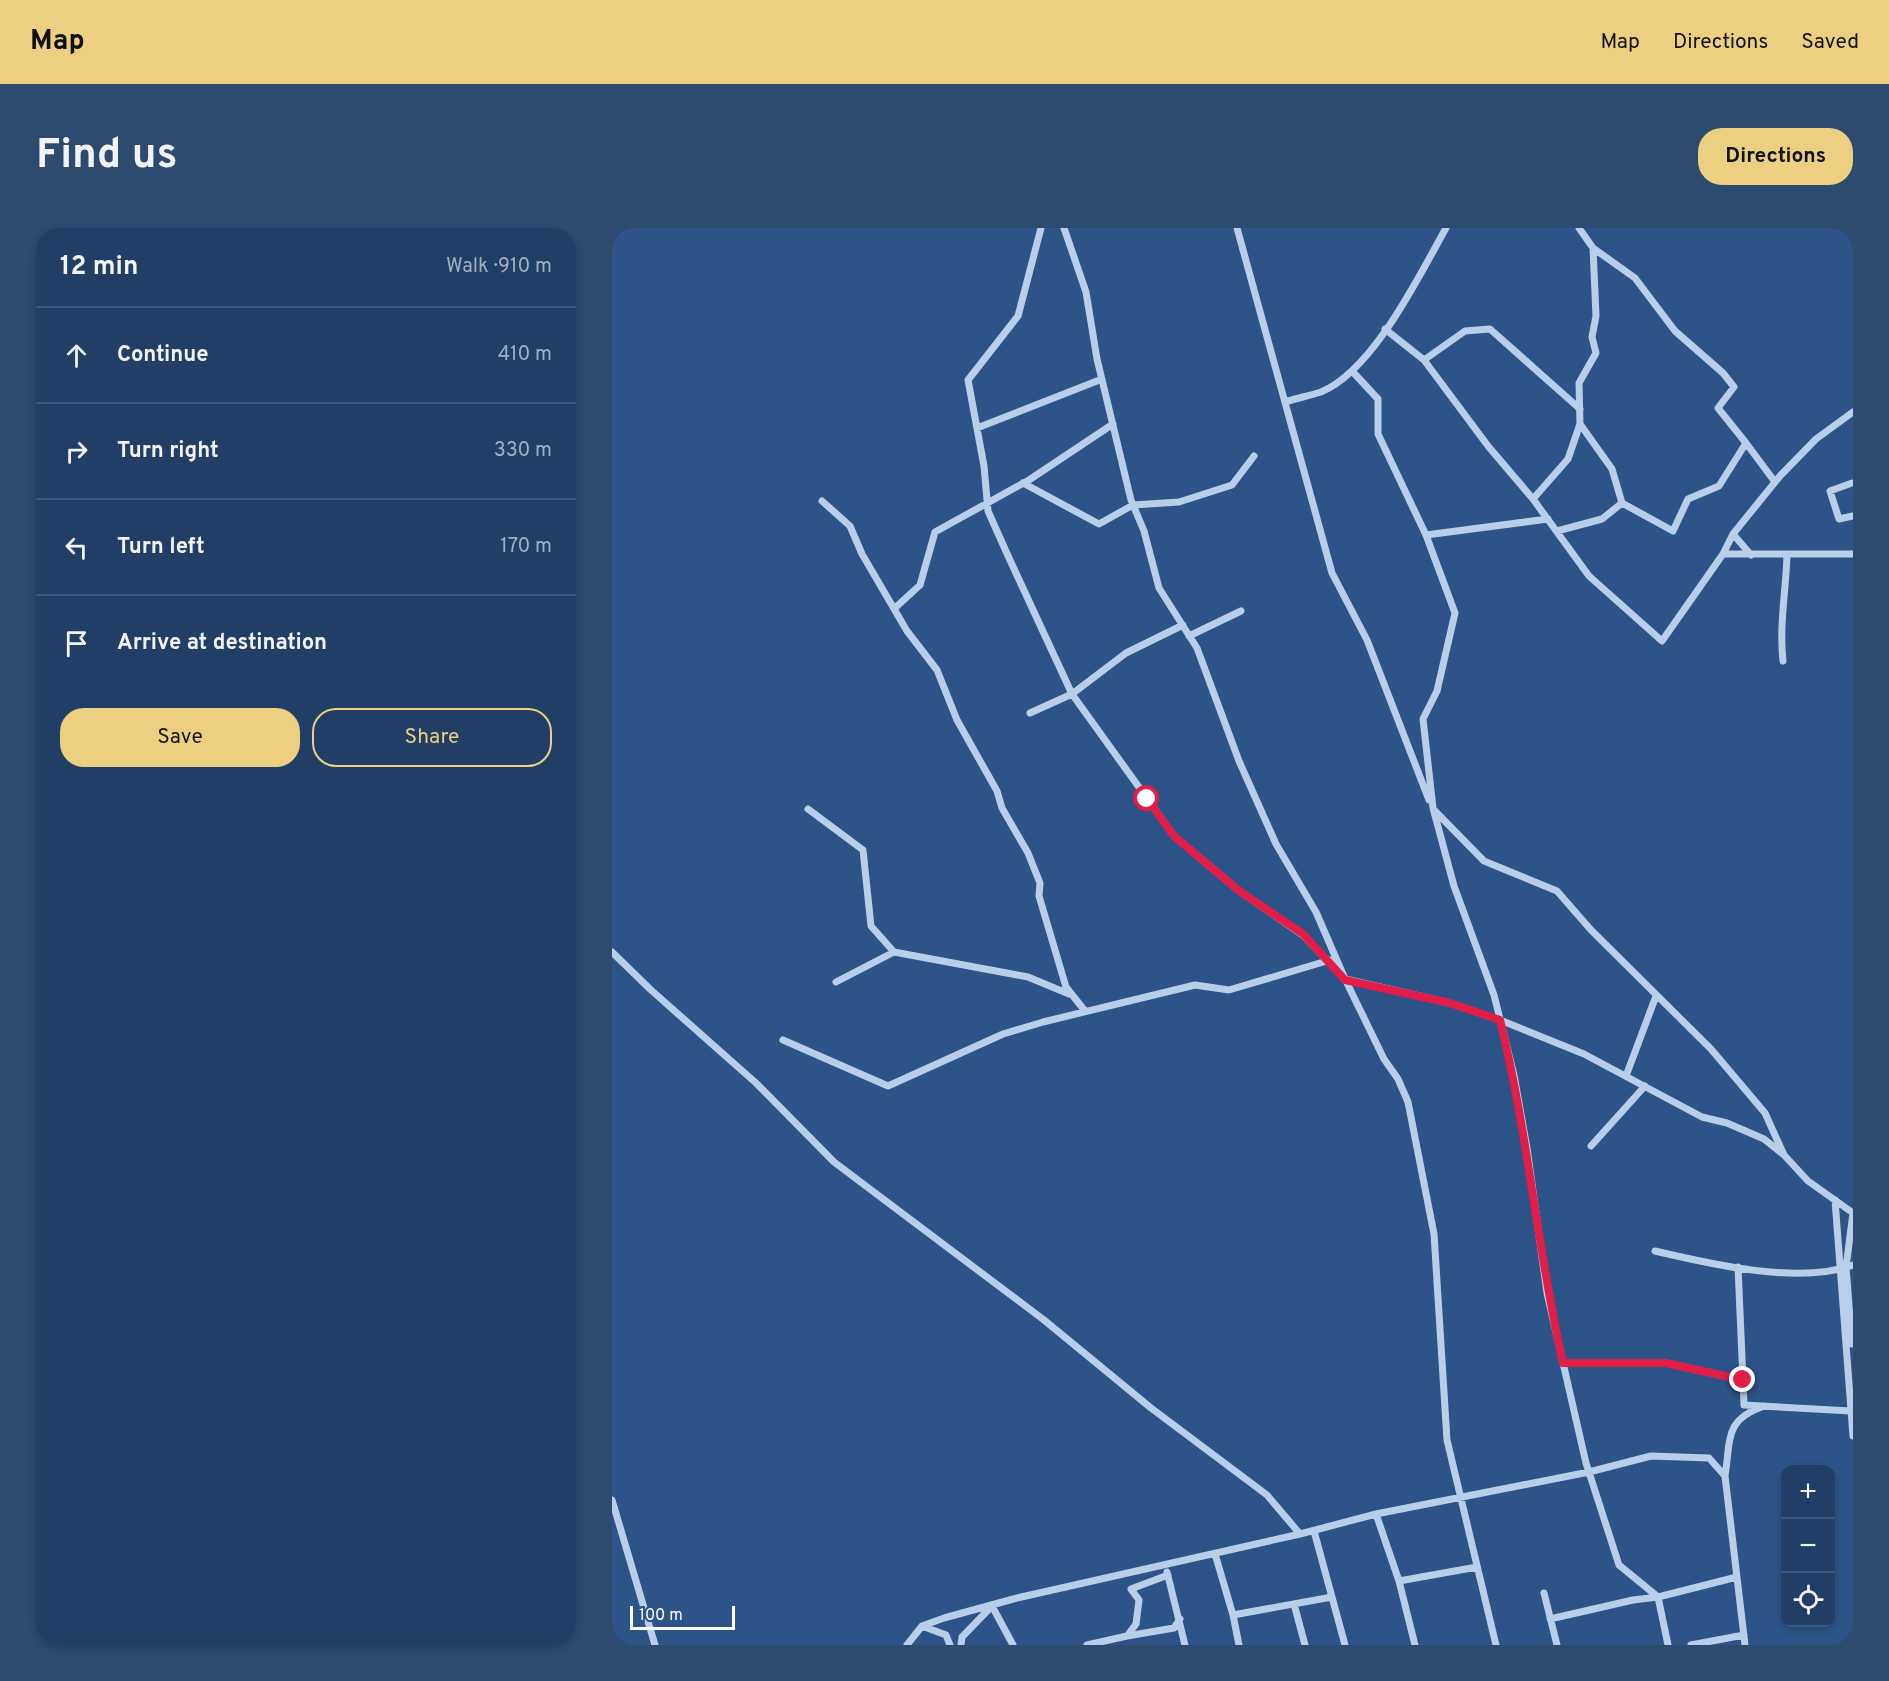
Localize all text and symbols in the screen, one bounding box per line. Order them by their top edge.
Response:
text: Map [30,24,85,60]
text: Map [1600,29,1640,56]
text: Directions [1673,29,1768,56]
text: Saved [1801,29,1859,56]
button: Directions [1698,128,1853,185]
text: Find us [36,130,177,183]
text: 12 min [60,251,138,284]
text: Walk · 910 m [446,254,552,280]
icon: ahead [60,339,93,372]
text: Continue [117,342,208,369]
text: 410 m [498,342,552,368]
icon: right [60,435,93,468]
text: Turn right [117,438,219,465]
text: 330 m [494,438,552,464]
icon: left [60,531,93,564]
text: Turn left [117,534,205,561]
text: 170 m [500,534,552,560]
icon: arrive [60,627,93,660]
text: Arrive at destination [117,630,327,657]
button: Save [60,708,300,767]
button: Share [312,708,552,767]
route start [1133,785,1159,811]
route end [1729,1366,1755,1392]
map controls [1781,1465,1835,1627]
button: + [1781,1465,1835,1519]
button: − [1781,1519,1835,1573]
button: locate [1781,1573,1835,1627]
scale bar [630,1603,735,1630]
text: 100 m [639,1606,683,1626]

